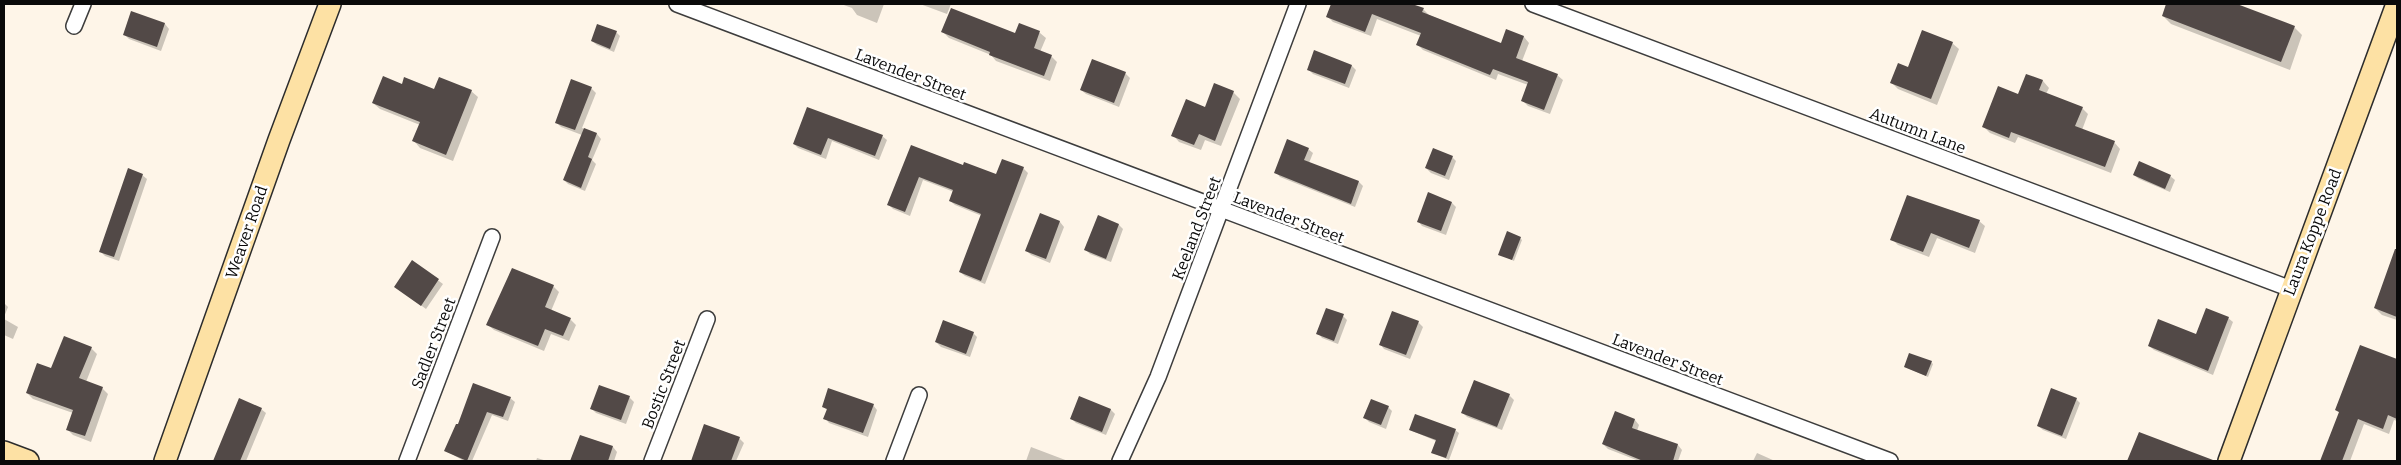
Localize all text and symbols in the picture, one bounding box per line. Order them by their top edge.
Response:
street label: Lavender Street [852,45,969,104]
street label: Autumn Lane [1867,103,1969,157]
street label: Laura Koppe Road [2280,166,2346,298]
street label: Keeland Street [1168,174,1225,283]
street label: Weaver Road [222,183,271,281]
street label: Lavender Street [1230,188,1347,247]
street label: Sadler Street [407,295,460,392]
street label: Lavender Street [1609,330,1726,389]
street label: Bostic Street [638,337,689,432]

